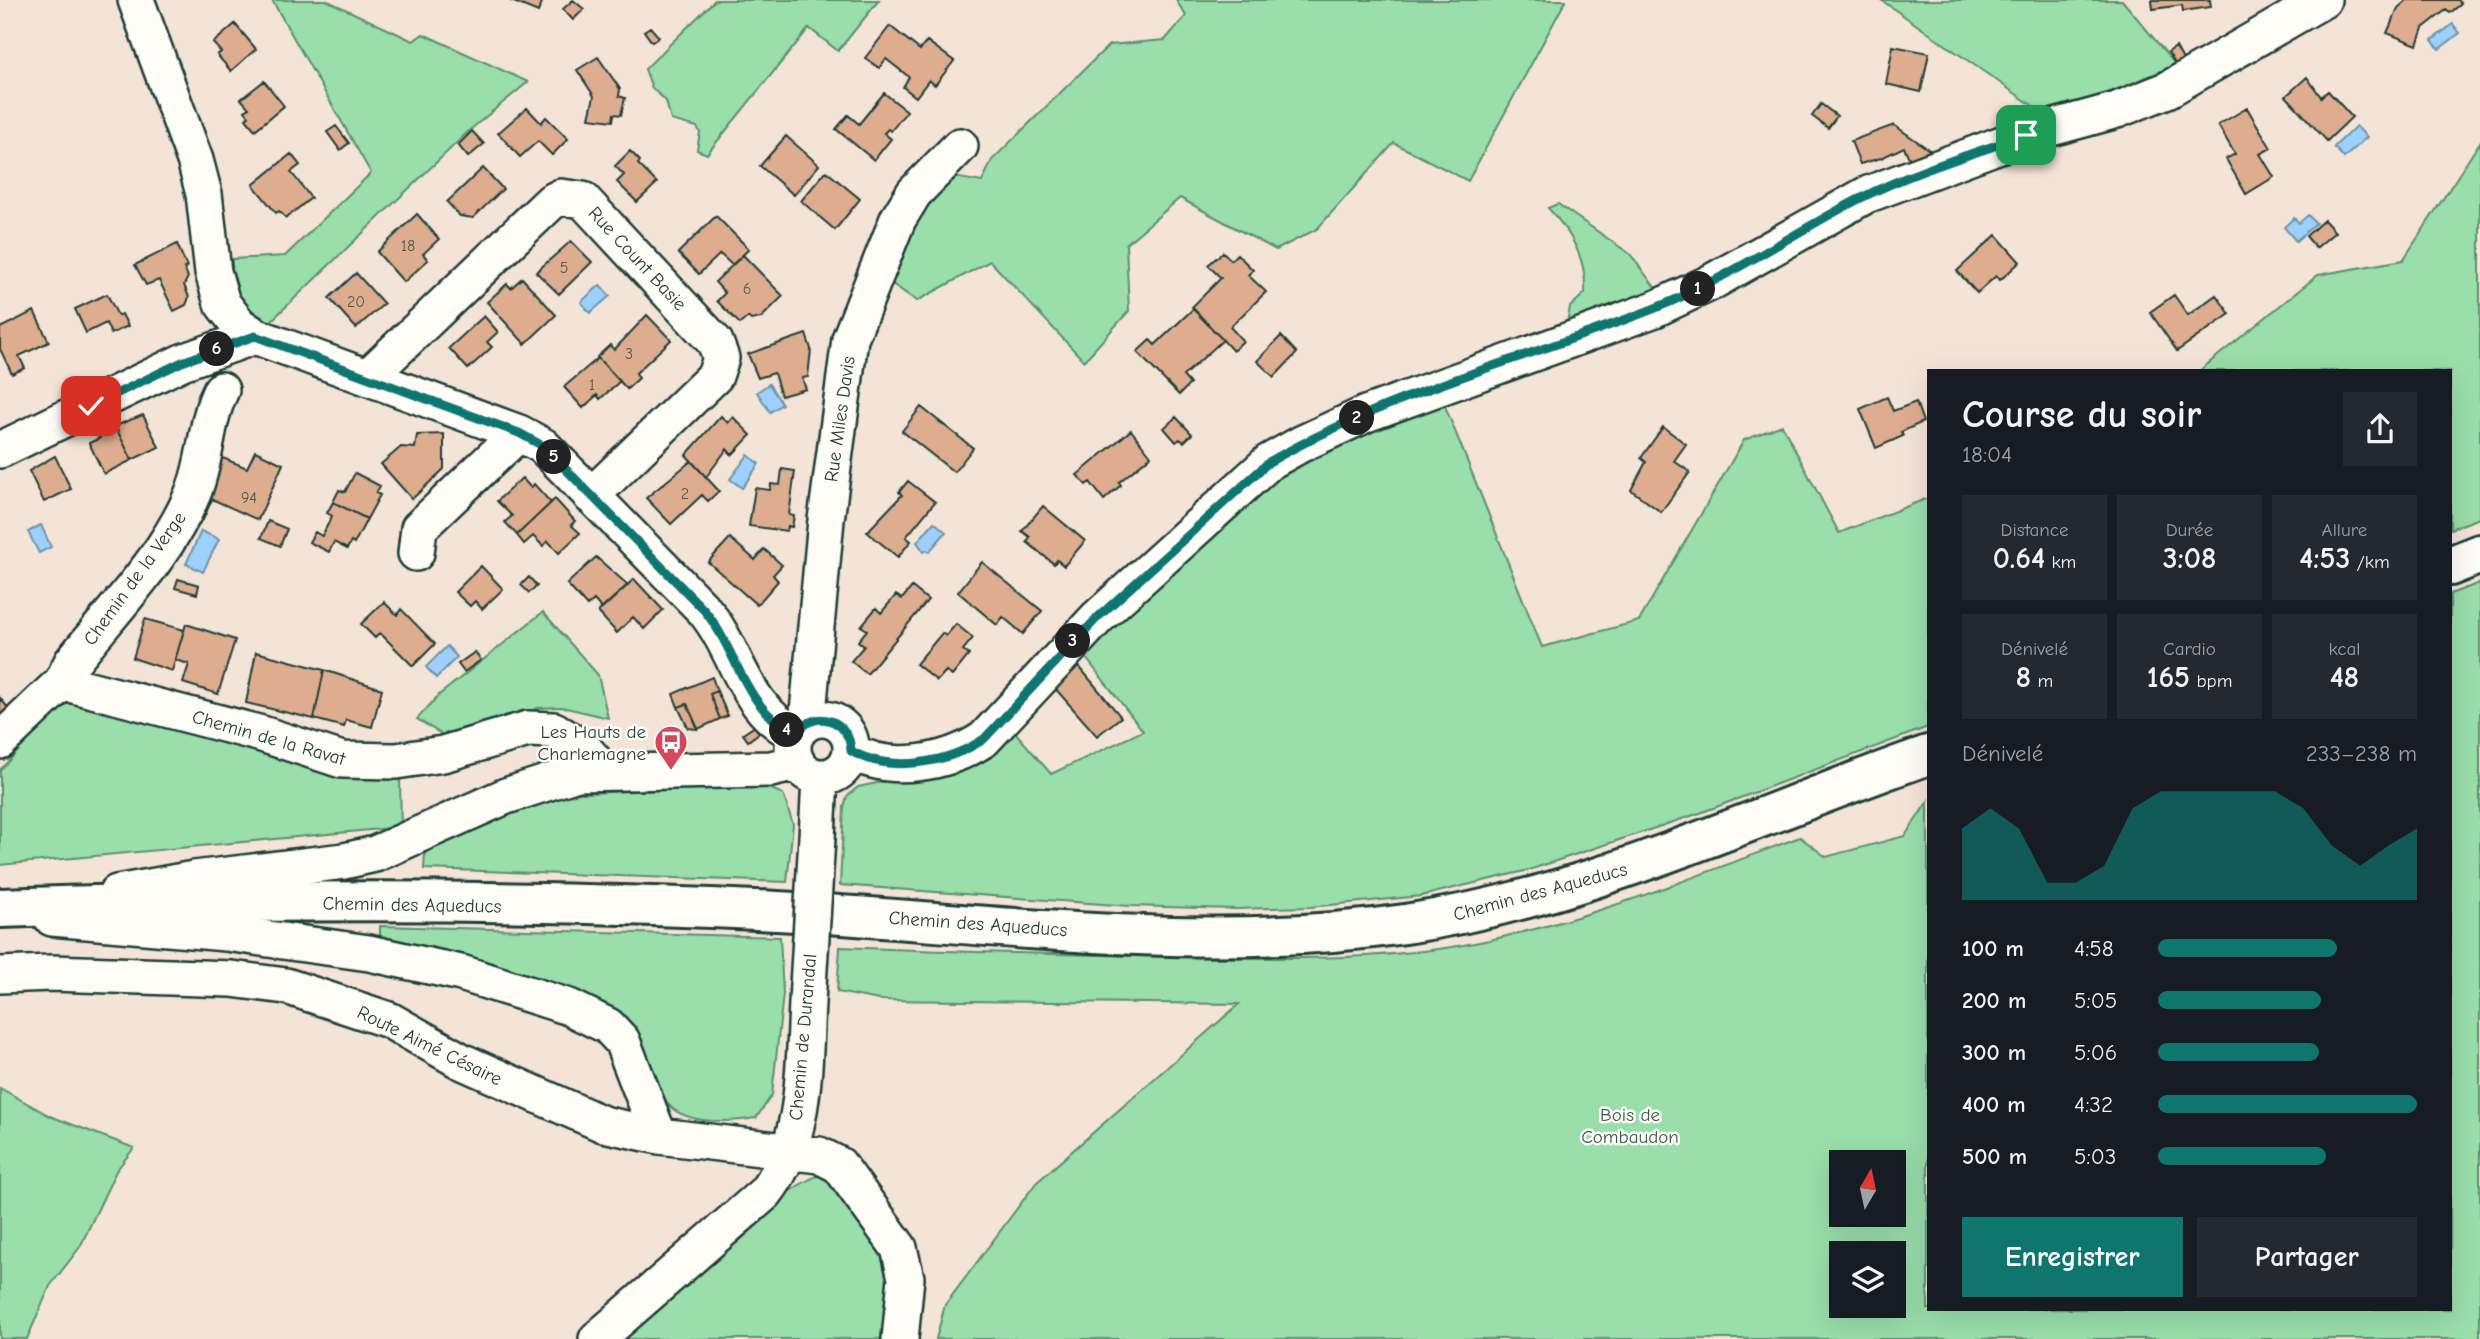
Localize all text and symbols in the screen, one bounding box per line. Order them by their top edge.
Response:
pin [1996,105,2056,165]
icon: arrive [2007,116,2045,154]
street label: Rue Count Basie [584,202,691,315]
house number: 18 [401,237,415,255]
house number: 5 [560,259,568,277]
pin: 1 [1680,272,1716,306]
text: 1 [1694,277,1701,299]
house number: 6 [743,280,751,298]
house number: 20 [347,293,365,311]
pin: 6 [200,332,234,366]
text: 6 [212,337,221,359]
house number: 3 [625,345,633,363]
street label: Rue Miles Davis [820,355,860,484]
pin [61,376,121,436]
house number: 1 [589,376,595,394]
icon: check [72,387,110,425]
button: share [2343,392,2417,466]
text: Course du soir [1962,393,2201,437]
pin: 2 [1340,400,1374,436]
text: 2 [1352,406,1361,428]
pin: 5 [536,440,572,475]
text: 18:04 [1962,441,2012,468]
text: 5 [548,445,559,467]
house number: 2 [681,485,689,503]
house number: 94 [241,489,257,507]
street label: Chemin de la Verge [79,508,191,650]
text: Distance [2000,519,2069,541]
text: Durée [2166,519,2213,541]
text: Allure [2322,519,2367,541]
text: 0.64 [1993,541,2045,576]
text: 3:08 [2163,541,2216,576]
text: 4:53 [2299,541,2350,576]
text: km [2045,551,2076,573]
text: /km [2350,551,2390,573]
pin: 3 [1056,624,1090,658]
text: 3 [1068,629,1077,651]
text: Dénivelé [2001,638,2068,660]
text: Cardio [2163,638,2216,660]
text: kcal [2329,638,2360,660]
text: 8 [2016,660,2031,695]
text: 165 [2147,660,2190,695]
text: 48 [2330,660,2359,695]
text: m [2031,670,2053,692]
text: bpm [2190,670,2232,692]
street label: Chemin de la Ravat [190,706,348,770]
pin: 4 [770,712,804,748]
text: 4 [782,718,791,740]
place label: Les Hauts de Charlemagne [538,721,646,765]
bus stop icon: Les Hauts de Charlemagne [652,723,690,772]
text: Dénivelé [1962,740,2043,767]
text: 233–238 m [2306,740,2417,767]
street label: Chemin des Aqueducs [1451,858,1630,926]
street label: Chemin des Aqueducs [322,892,502,918]
street label: Chemin des Aqueducs [888,907,1068,941]
text: 100 m [1962,935,2024,962]
text: 4:58 [2074,935,2114,962]
street label: Chemin de Durandal [785,953,821,1121]
text: 200 m [1962,987,2026,1014]
text: 5:05 [2074,987,2117,1014]
street label: Route Aimé Césaire [354,1001,506,1091]
text: 300 m [1962,1039,2026,1066]
text: 5:06 [2074,1039,2117,1066]
text: 400 m [1962,1091,2026,1118]
text: 4:32 [2074,1091,2113,1118]
park label: Bois de Combaudon [1581,1104,1679,1148]
text: 500 m [1962,1143,2027,1170]
text: 5:03 [2074,1143,2116,1170]
north arrow [1829,1150,1906,1227]
map controls [1829,1150,1906,1318]
button: Enregistrer [1962,1217,2183,1297]
button: Partager [2197,1217,2417,1297]
button: layers [1829,1241,1906,1318]

